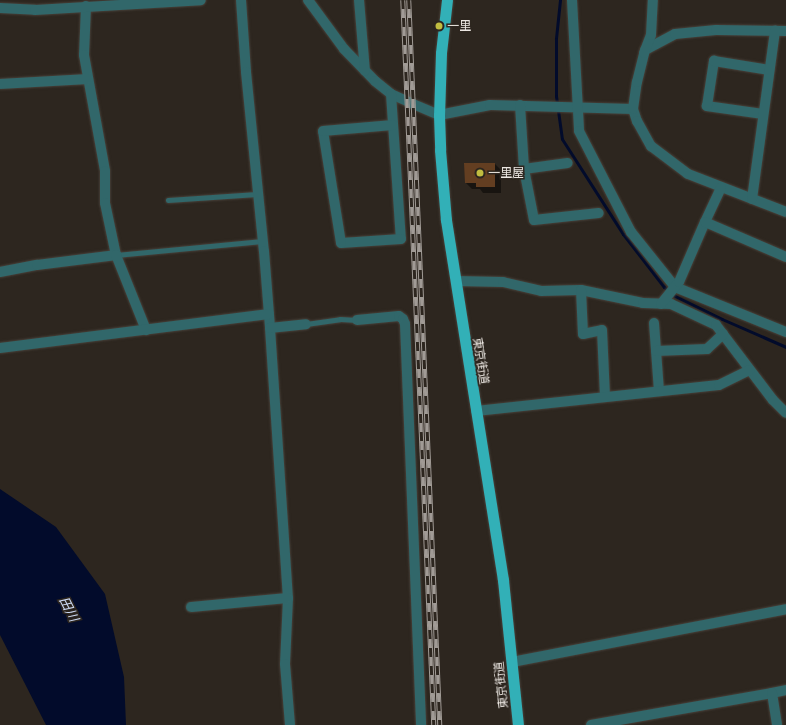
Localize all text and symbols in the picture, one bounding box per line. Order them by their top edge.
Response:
place label: 一里 [447,19,471,33]
marker: 一里 [434,21,444,31]
place label: 一里屋 [488,166,524,180]
marker: 一里屋 [475,168,485,178]
street label: 東京街道 [470,336,492,386]
water label: 田川 [56,594,82,624]
street label: 東京街道 [491,660,511,710]

